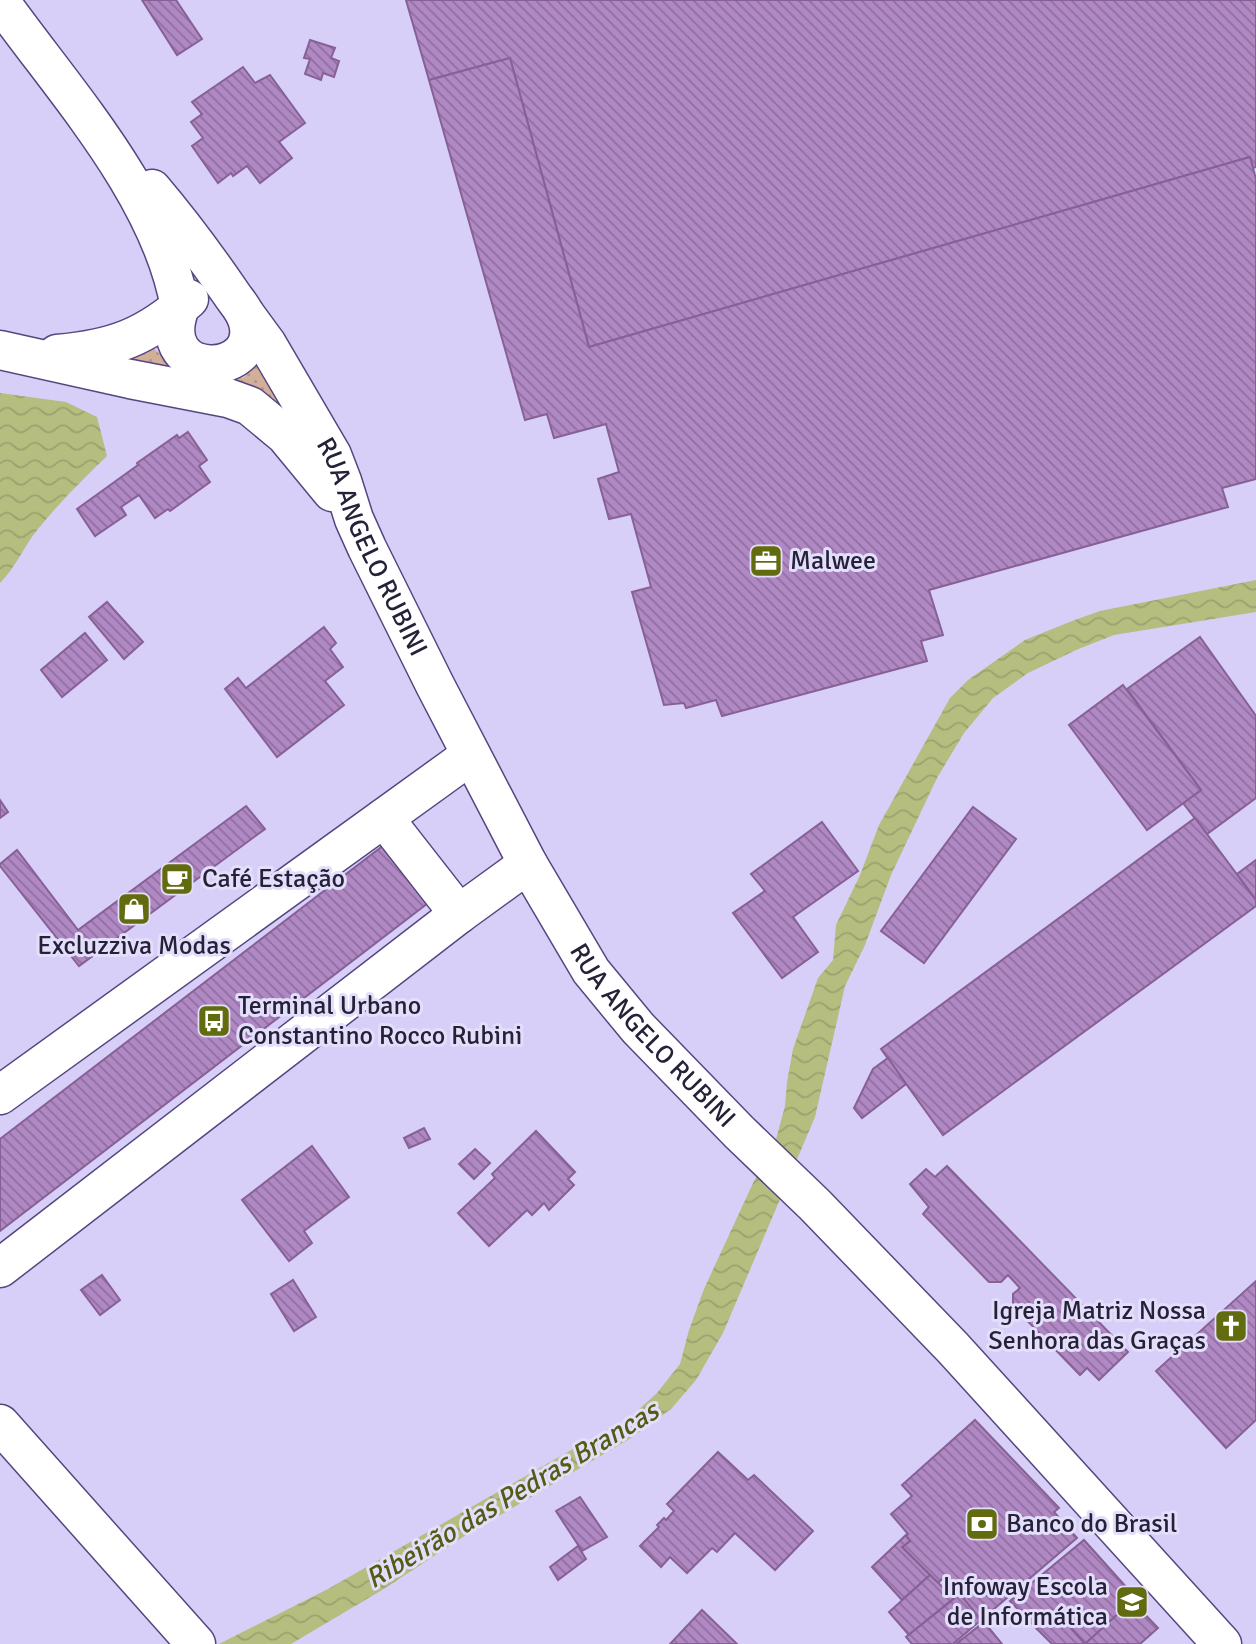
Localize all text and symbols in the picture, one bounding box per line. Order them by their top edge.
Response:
street label: RUA ANGELO RUBINI [309,432,434,661]
office icon: Malwee [747,542,785,580]
place label: Malwee [790,545,876,577]
cafe icon: Café Estação [158,860,196,898]
place label: Café Estação [202,863,345,895]
shop icon: Excluzziva Modas [115,890,153,928]
place label: Excluzziva Modas [37,930,231,962]
street label: RUA ANGELO RUBINI [562,938,742,1134]
place label: Terminal Urbano Constantino Rocco Rubini [238,990,522,1052]
bus stop icon: Terminal Urbano Constantino Rocco Rubini [195,1002,233,1040]
place label: Igreja Matriz Nossa Senhora das Graças [988,1295,1206,1357]
church icon: Igreja Matriz Nossa Senhora das Graças [1212,1307,1250,1345]
water label: Ribeirão das Pedras Brancas [359,1393,667,1596]
bank icon: Banco do Brasil [963,1505,1001,1543]
place label: Banco do Brasil [1006,1508,1177,1540]
place label: Infoway Escola de Informática [943,1571,1108,1633]
school or university icon: Infoway Escola de Informática [1113,1583,1151,1621]

